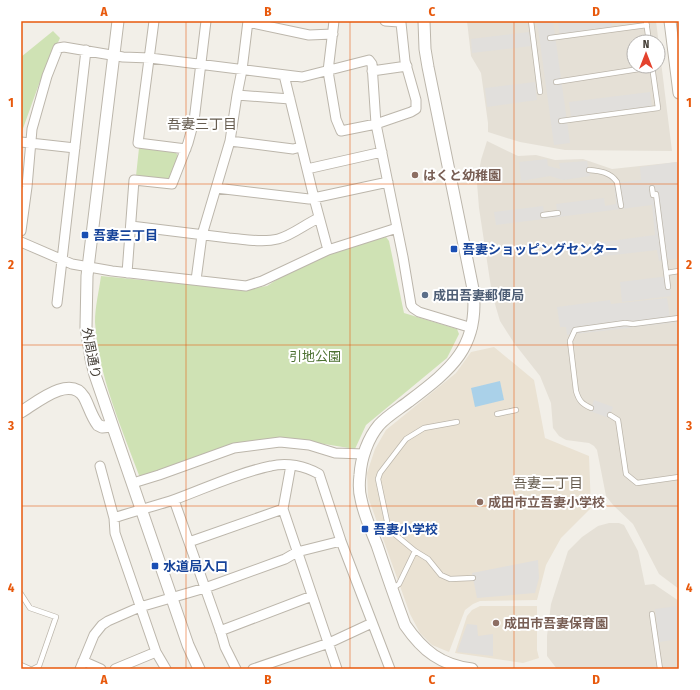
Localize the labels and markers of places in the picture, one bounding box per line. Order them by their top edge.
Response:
place label: はくと幼稚園 [423,168,501,183]
marker: はくと幼稚園 [410,170,420,180]
place label: 吾妻三丁目 [93,228,158,243]
marker: 吾妻三丁目 [80,230,90,240]
place label: 吾妻ショッピングセンター [462,242,618,257]
marker: 吾妻ショッピングセンター [449,244,459,254]
place label: 成田吾妻郵便局 [433,288,524,303]
marker: 成田吾妻郵便局 [420,290,430,300]
place label: 成田市立吾妻小学校 [488,495,605,510]
marker: 成田市立吾妻小学校 [475,497,485,507]
place label: 吾妻小学校 [373,522,438,537]
marker: 吾妻小学校 [360,524,370,534]
place label: 水道局入口 [163,559,228,574]
marker: 水道局入口 [150,561,160,571]
place label: 成田市吾妻保育園 [504,616,608,631]
marker: 成田市吾妻保育園 [491,618,501,628]

